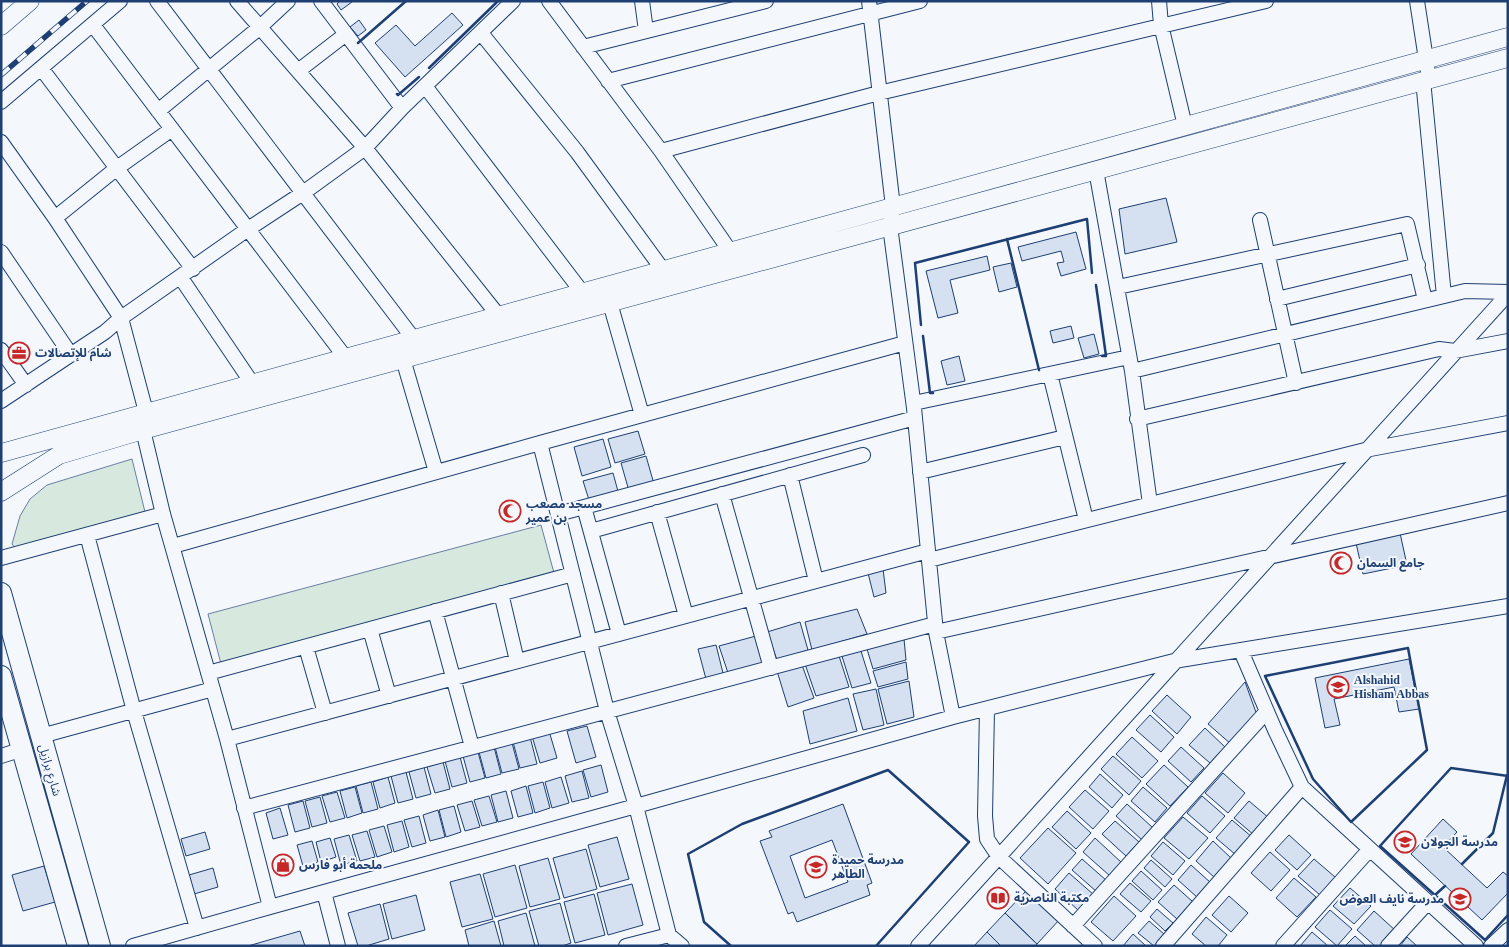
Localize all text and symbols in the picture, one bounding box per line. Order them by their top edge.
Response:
office icon: شام للإتصالات [7,341,31,365]
place label: شام للإتصالات [35,346,112,362]
place label: مسجد مصعب بن عمير [525,497,602,525]
mosque icon: مسجد مصعب بن عمير [498,499,522,523]
mosque icon: جامع السمان [1329,551,1353,575]
place label: جامع السمان [1357,556,1425,572]
place label: Alshahid Hisham Abbas [1354,673,1429,701]
school or university icon: Alshahid Hisham Abbas [1326,675,1350,699]
street label: شارع برازيل [34,742,64,798]
school or university icon: مدرسة الجولان [1393,830,1417,854]
place label: مدرسة الجولان [1421,835,1498,849]
shop icon: ملحمة أبو فارس [271,853,295,877]
place label: مدرسة حميدة الطاهر [831,853,904,881]
school or university icon: مدرسة حميدة الطاهر [804,855,828,879]
place label: ملحمة أبو فارس [299,857,382,872]
library icon: مكتبة الناصرية [986,886,1010,910]
school or university icon: مدرسة نايف العوض [1448,887,1472,911]
place label: مكتبة الناصرية [1014,891,1089,905]
place label: مدرسة نايف العوض [1339,892,1444,906]

